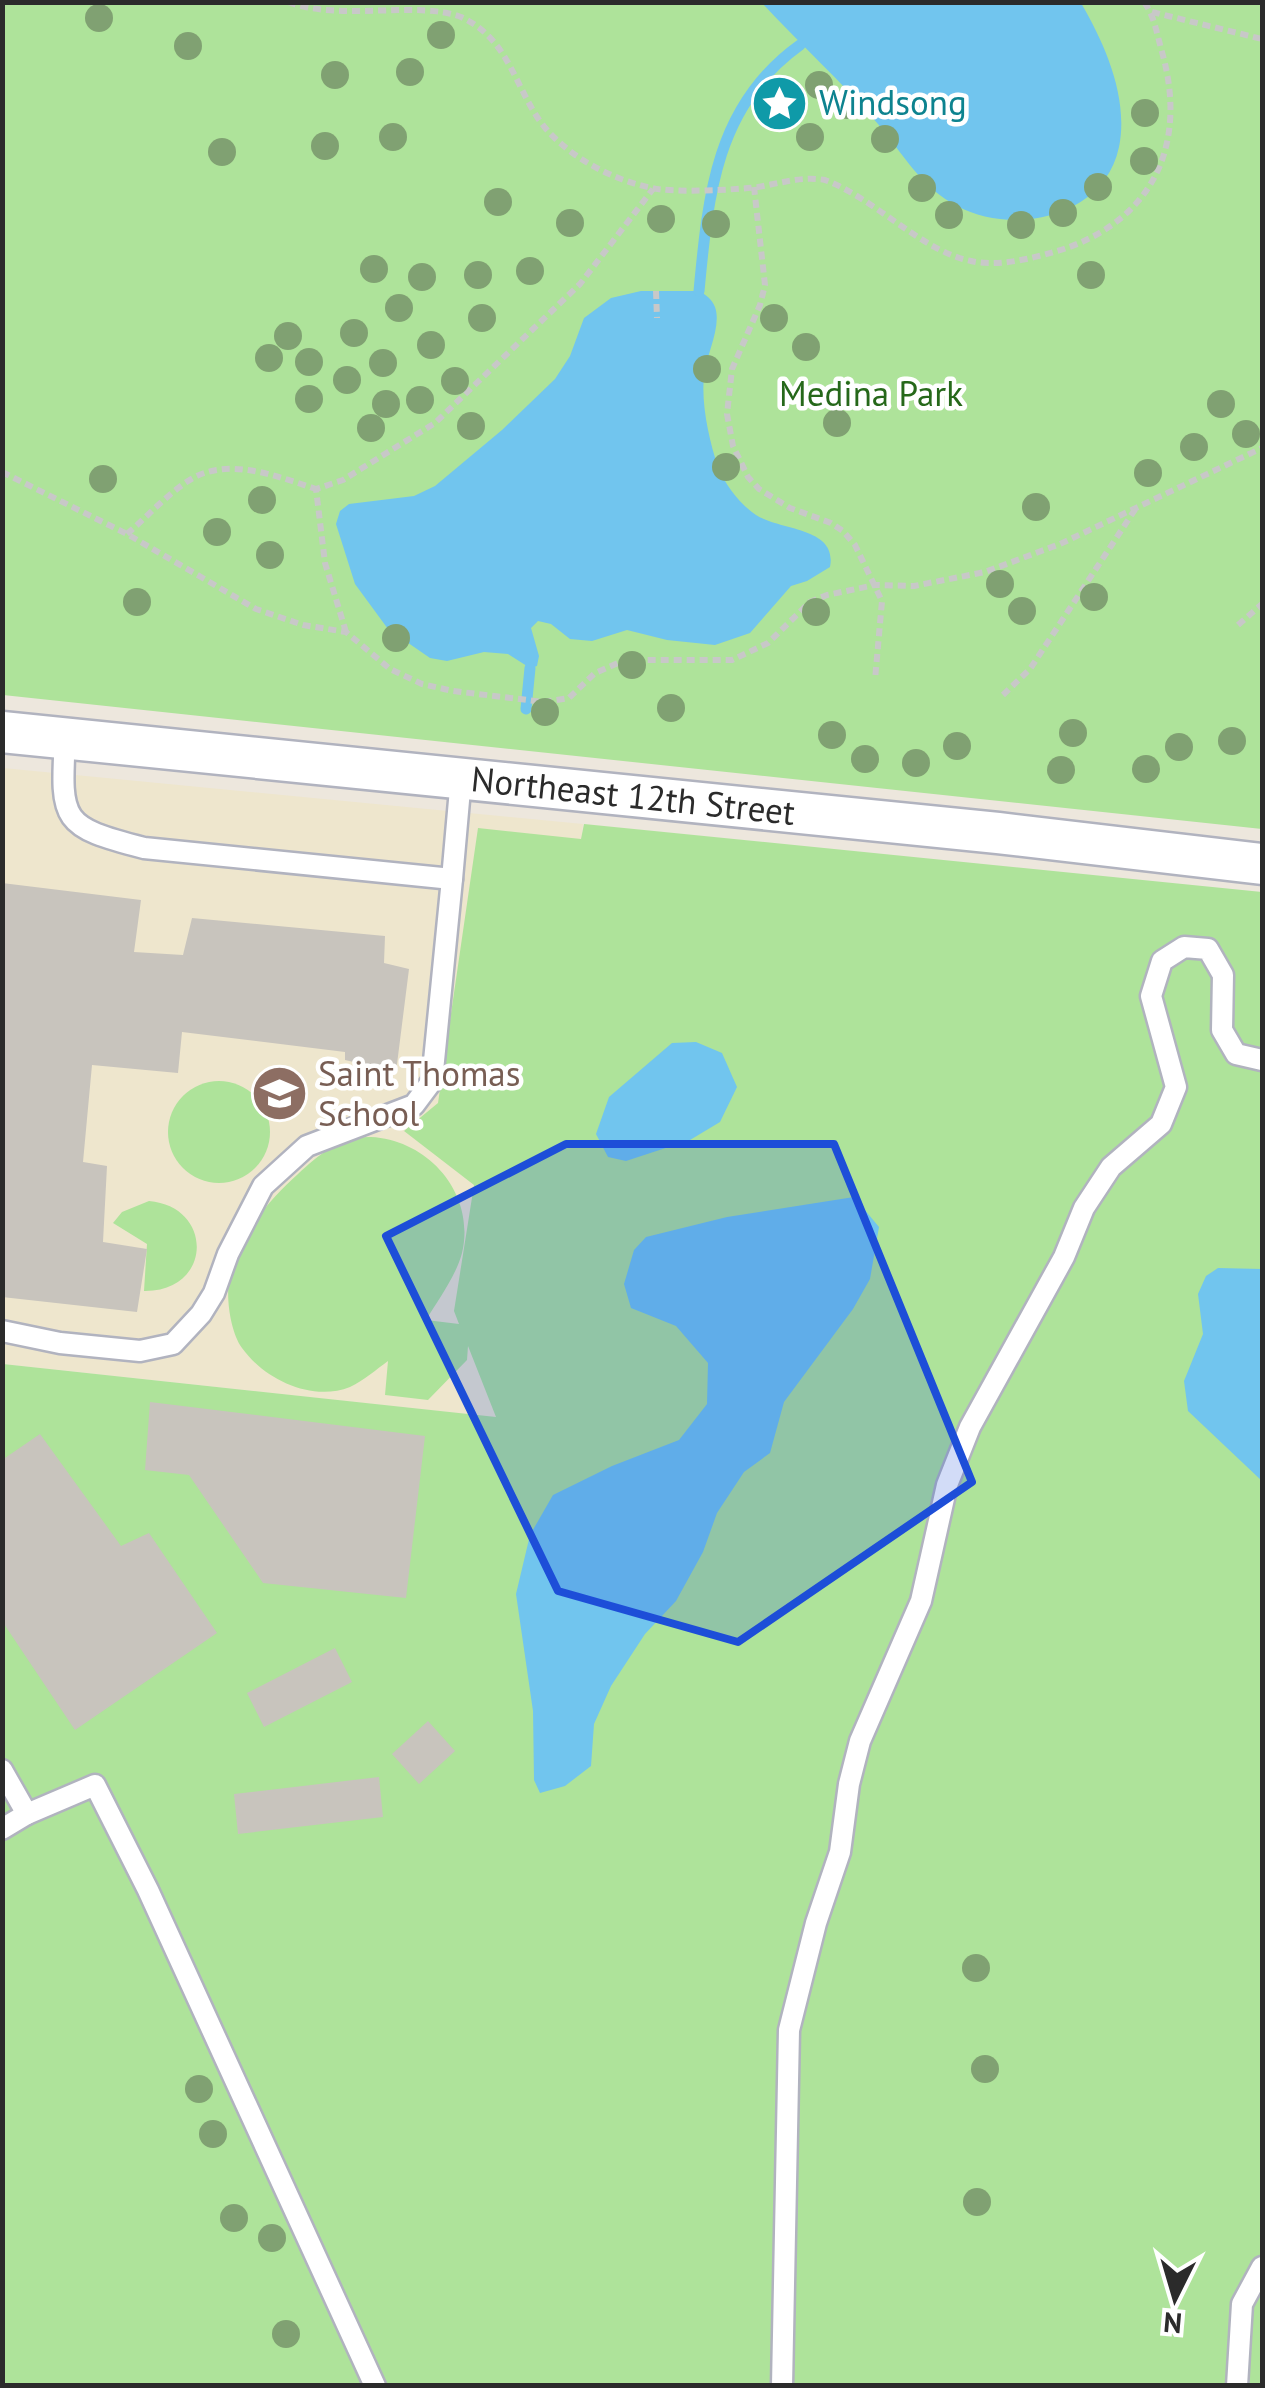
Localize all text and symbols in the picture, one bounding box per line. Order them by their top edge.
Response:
place icon: Windsong [750,73,810,133]
place label: Windsong [819,79,967,125]
park label: Medina Park [779,370,963,416]
street label: Northeast 12th Street [469,755,797,835]
place label: Saint Thomas School [318,1050,520,1136]
school or university icon: Saint Thomas School [249,1064,309,1124]
north arrow [1125,2248,1225,2348]
text: N [1162,2304,1184,2343]

